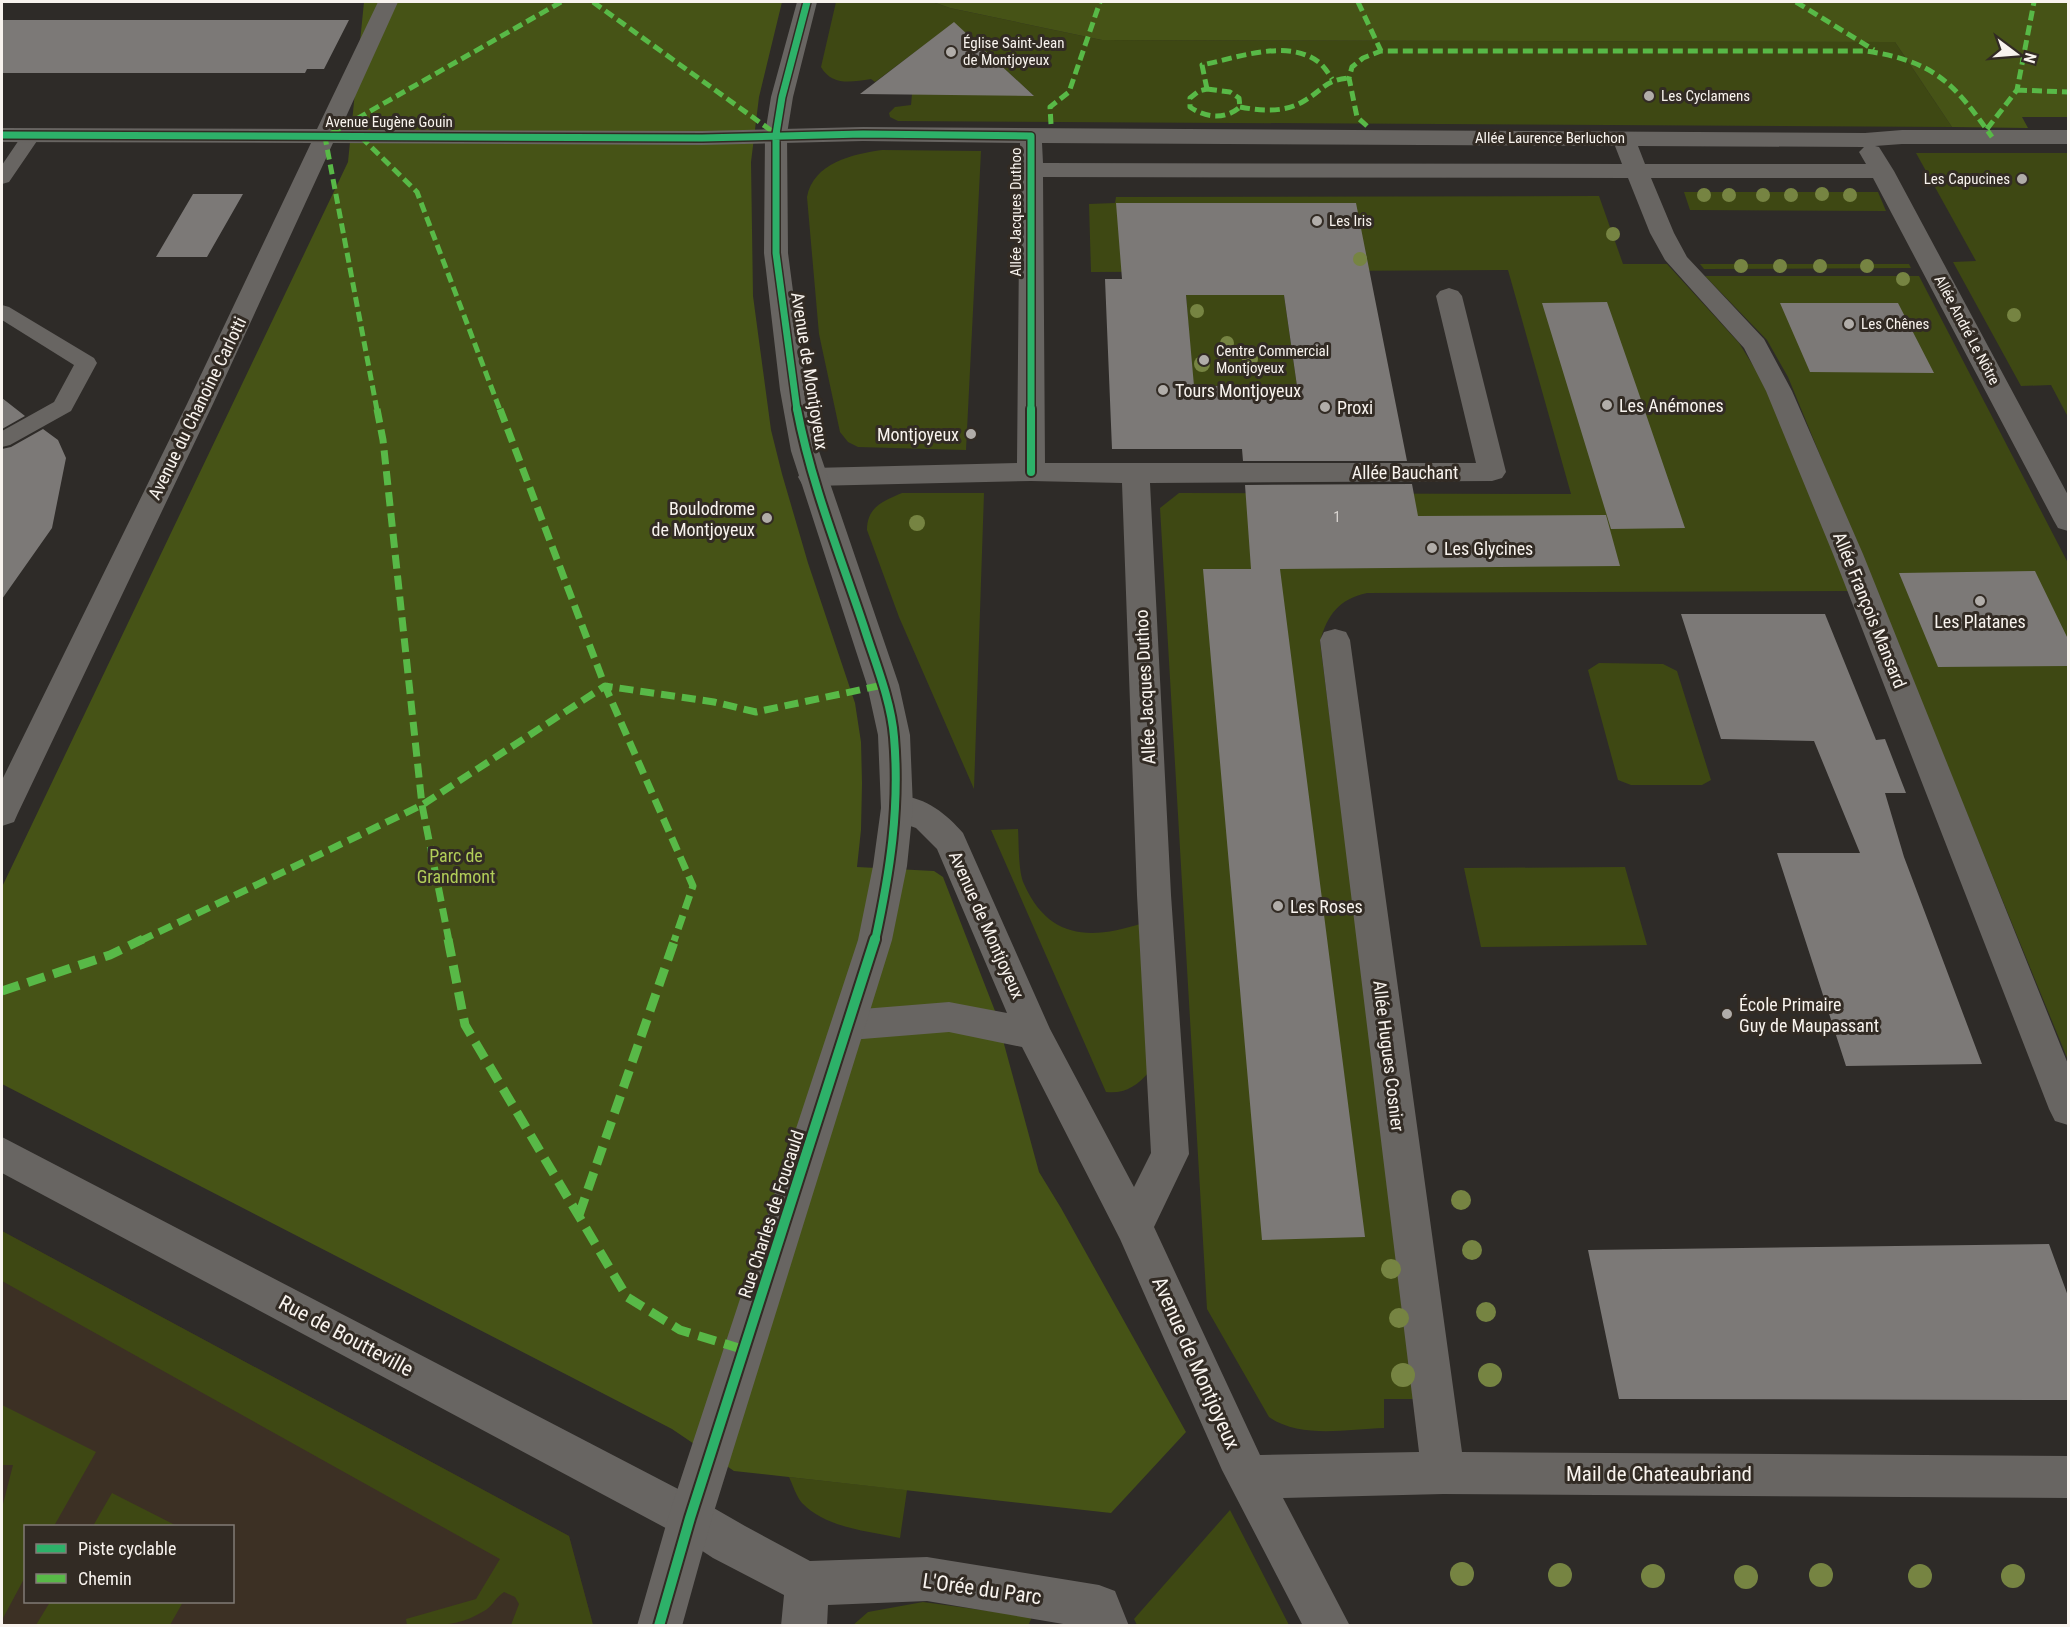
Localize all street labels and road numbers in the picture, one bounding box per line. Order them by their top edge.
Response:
street label: Avenue Eugène Gouin [325,113,453,131]
street label: Allée Laurence Berluchon [1475,129,1625,147]
street label: Allée Jacques Duthoo [1007,147,1025,277]
street label: Allée André Le Nôtre [1931,272,2003,388]
street label: Avenue de Montjoyeux [787,291,833,451]
street label: Avenue du Chanoine Carlotti [144,313,250,503]
street label: Allée Bauchant [1352,462,1458,483]
street label: Allée François Mansard [1829,529,1911,691]
street label: Allée Jacques Duthoo [1130,609,1160,765]
street label: Avenue de Montjoyeux [945,848,1029,1002]
street label: Allée Hugues Cosnier [1369,979,1409,1133]
street label: Rue Charles de Foucauld [734,1127,808,1301]
street label: Avenue de Montjoyeux [1147,1273,1245,1453]
street label: Rue de Boutteville [275,1291,417,1382]
street label: Mail de Chateaubriand [1566,1462,1752,1486]
street label: L'Orée du Parc [921,1569,1043,1609]

